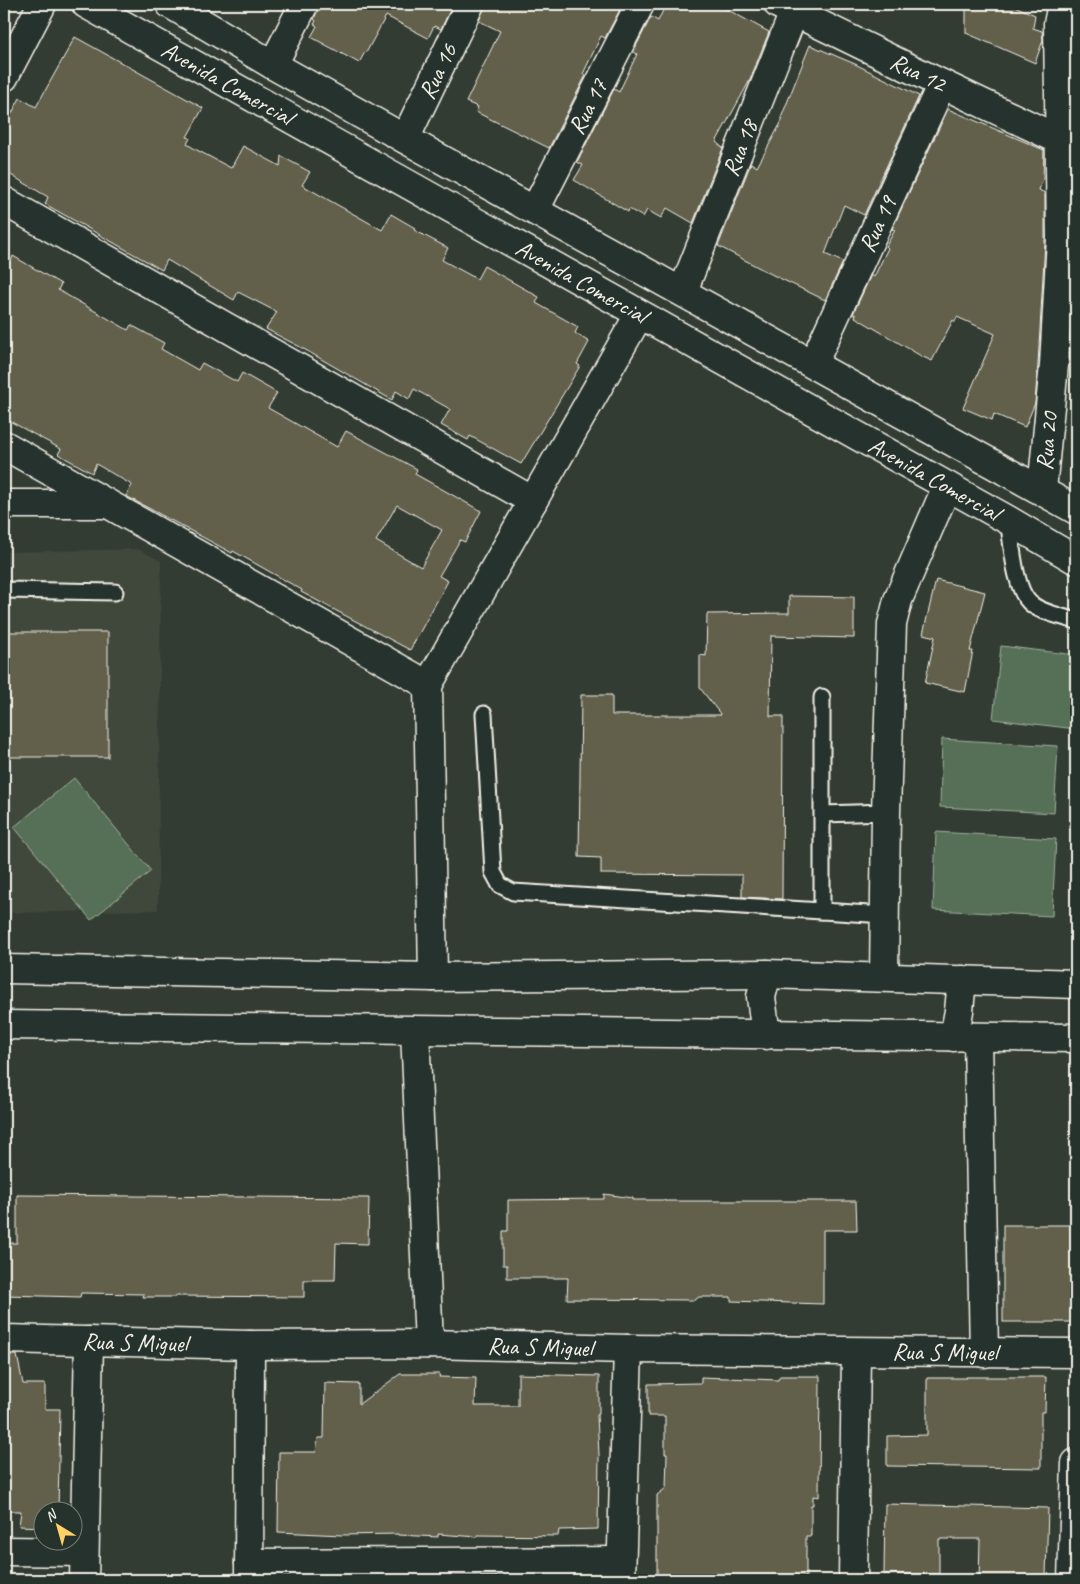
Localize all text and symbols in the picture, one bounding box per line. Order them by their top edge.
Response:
street label: Avenida Comercial [156,34,302,134]
street label: Rua 16 [411,38,464,104]
street label: Rua 12 [886,46,953,100]
street label: Rua 17 [561,73,615,139]
street label: Rua 18 [715,113,765,180]
street label: Rua 19 [852,189,904,257]
street label: Avenida Comercial [511,233,656,332]
street label: Rua 20 [1029,409,1065,472]
street label: Avenida Comercial [863,430,1009,529]
street label: Rua S Miguel [82,1326,192,1359]
street label: Rua S Miguel [487,1330,597,1363]
street label: Rua S Miguel [892,1336,1001,1367]
north arrow [32,1502,82,1552]
text: N [42,1505,61,1525]

